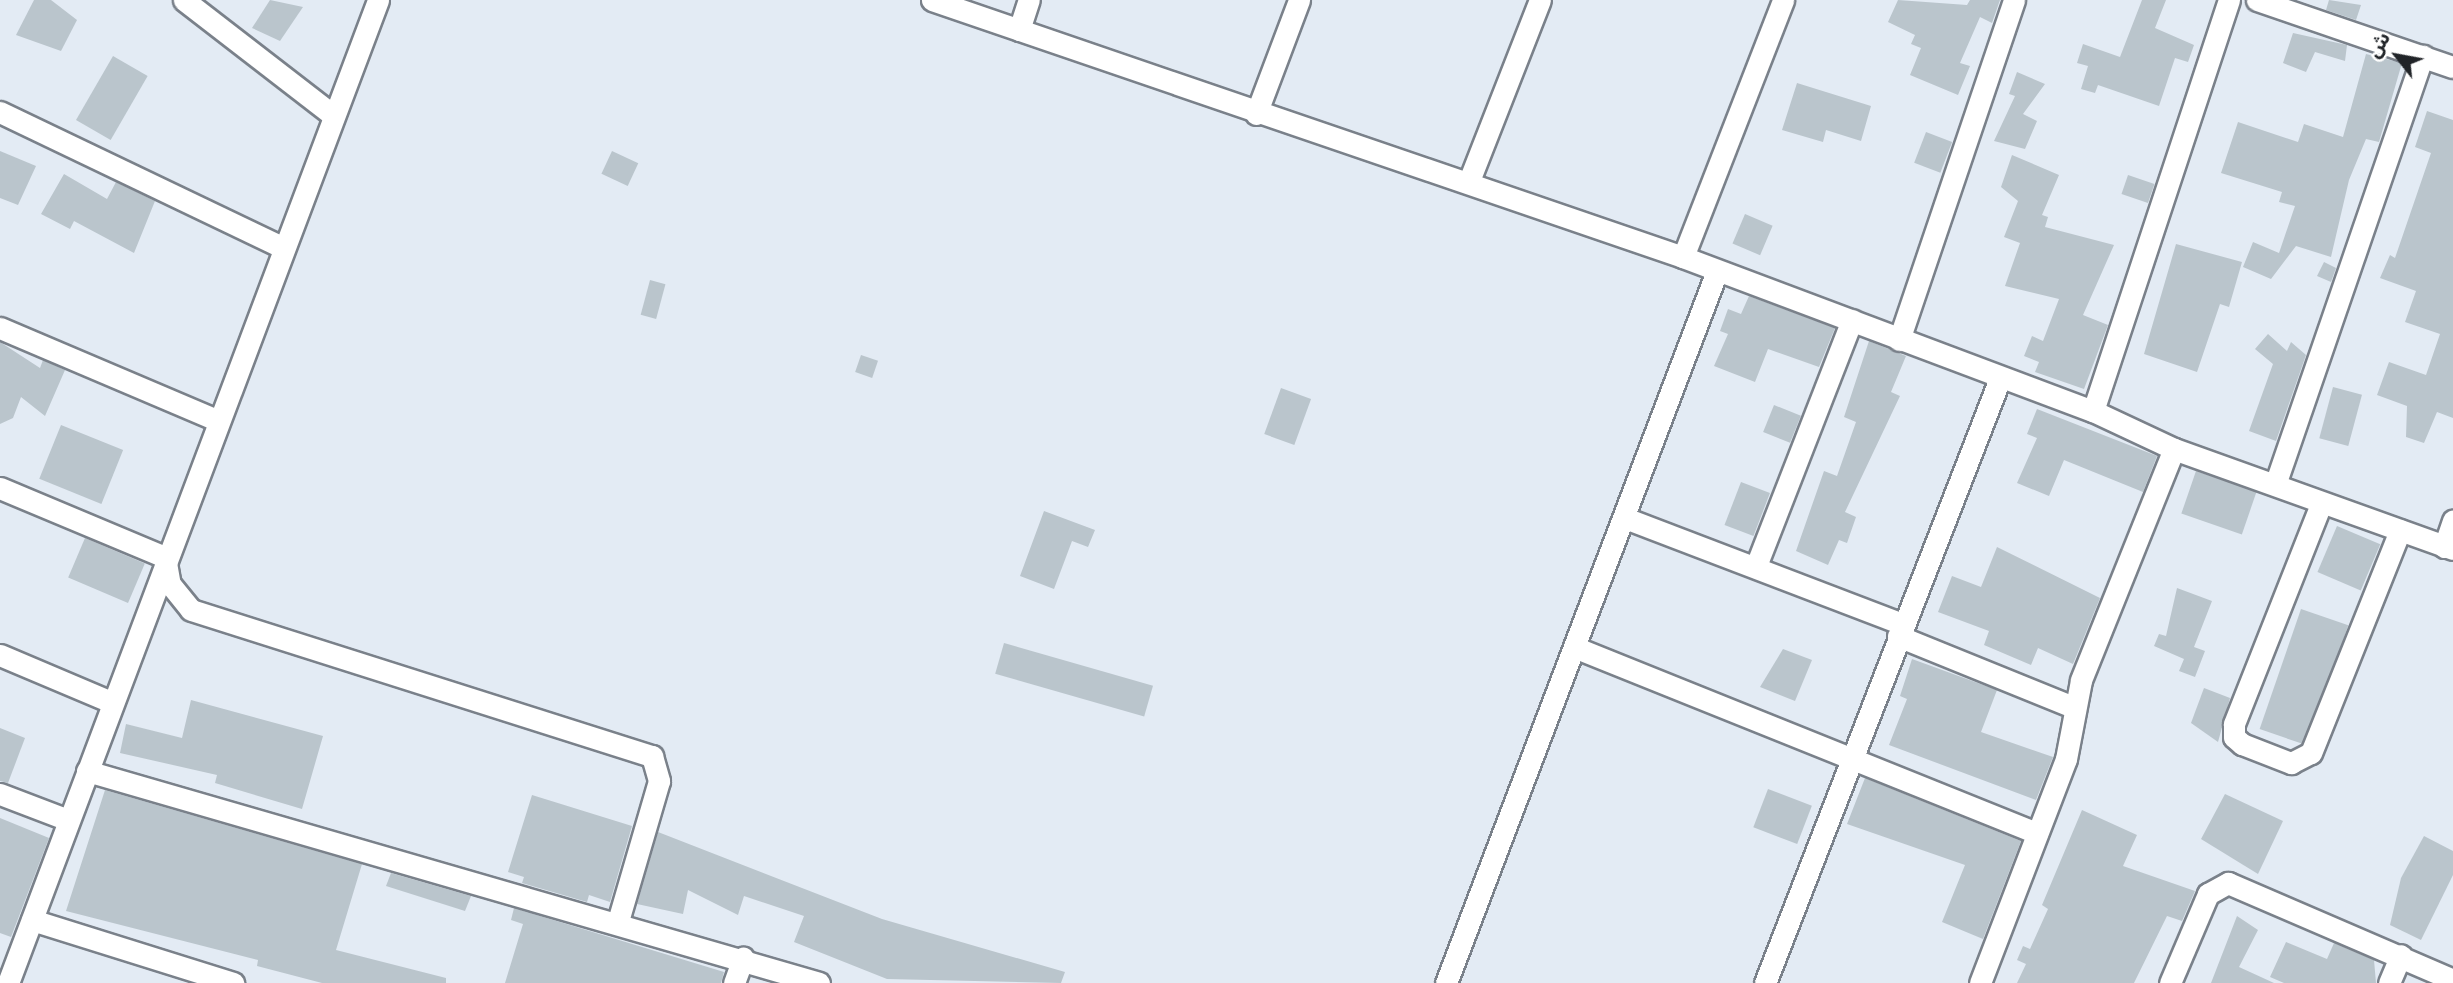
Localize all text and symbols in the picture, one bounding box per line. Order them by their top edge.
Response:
north arrow [2362,21,2432,91]
text: ش [2363,28,2395,62]

